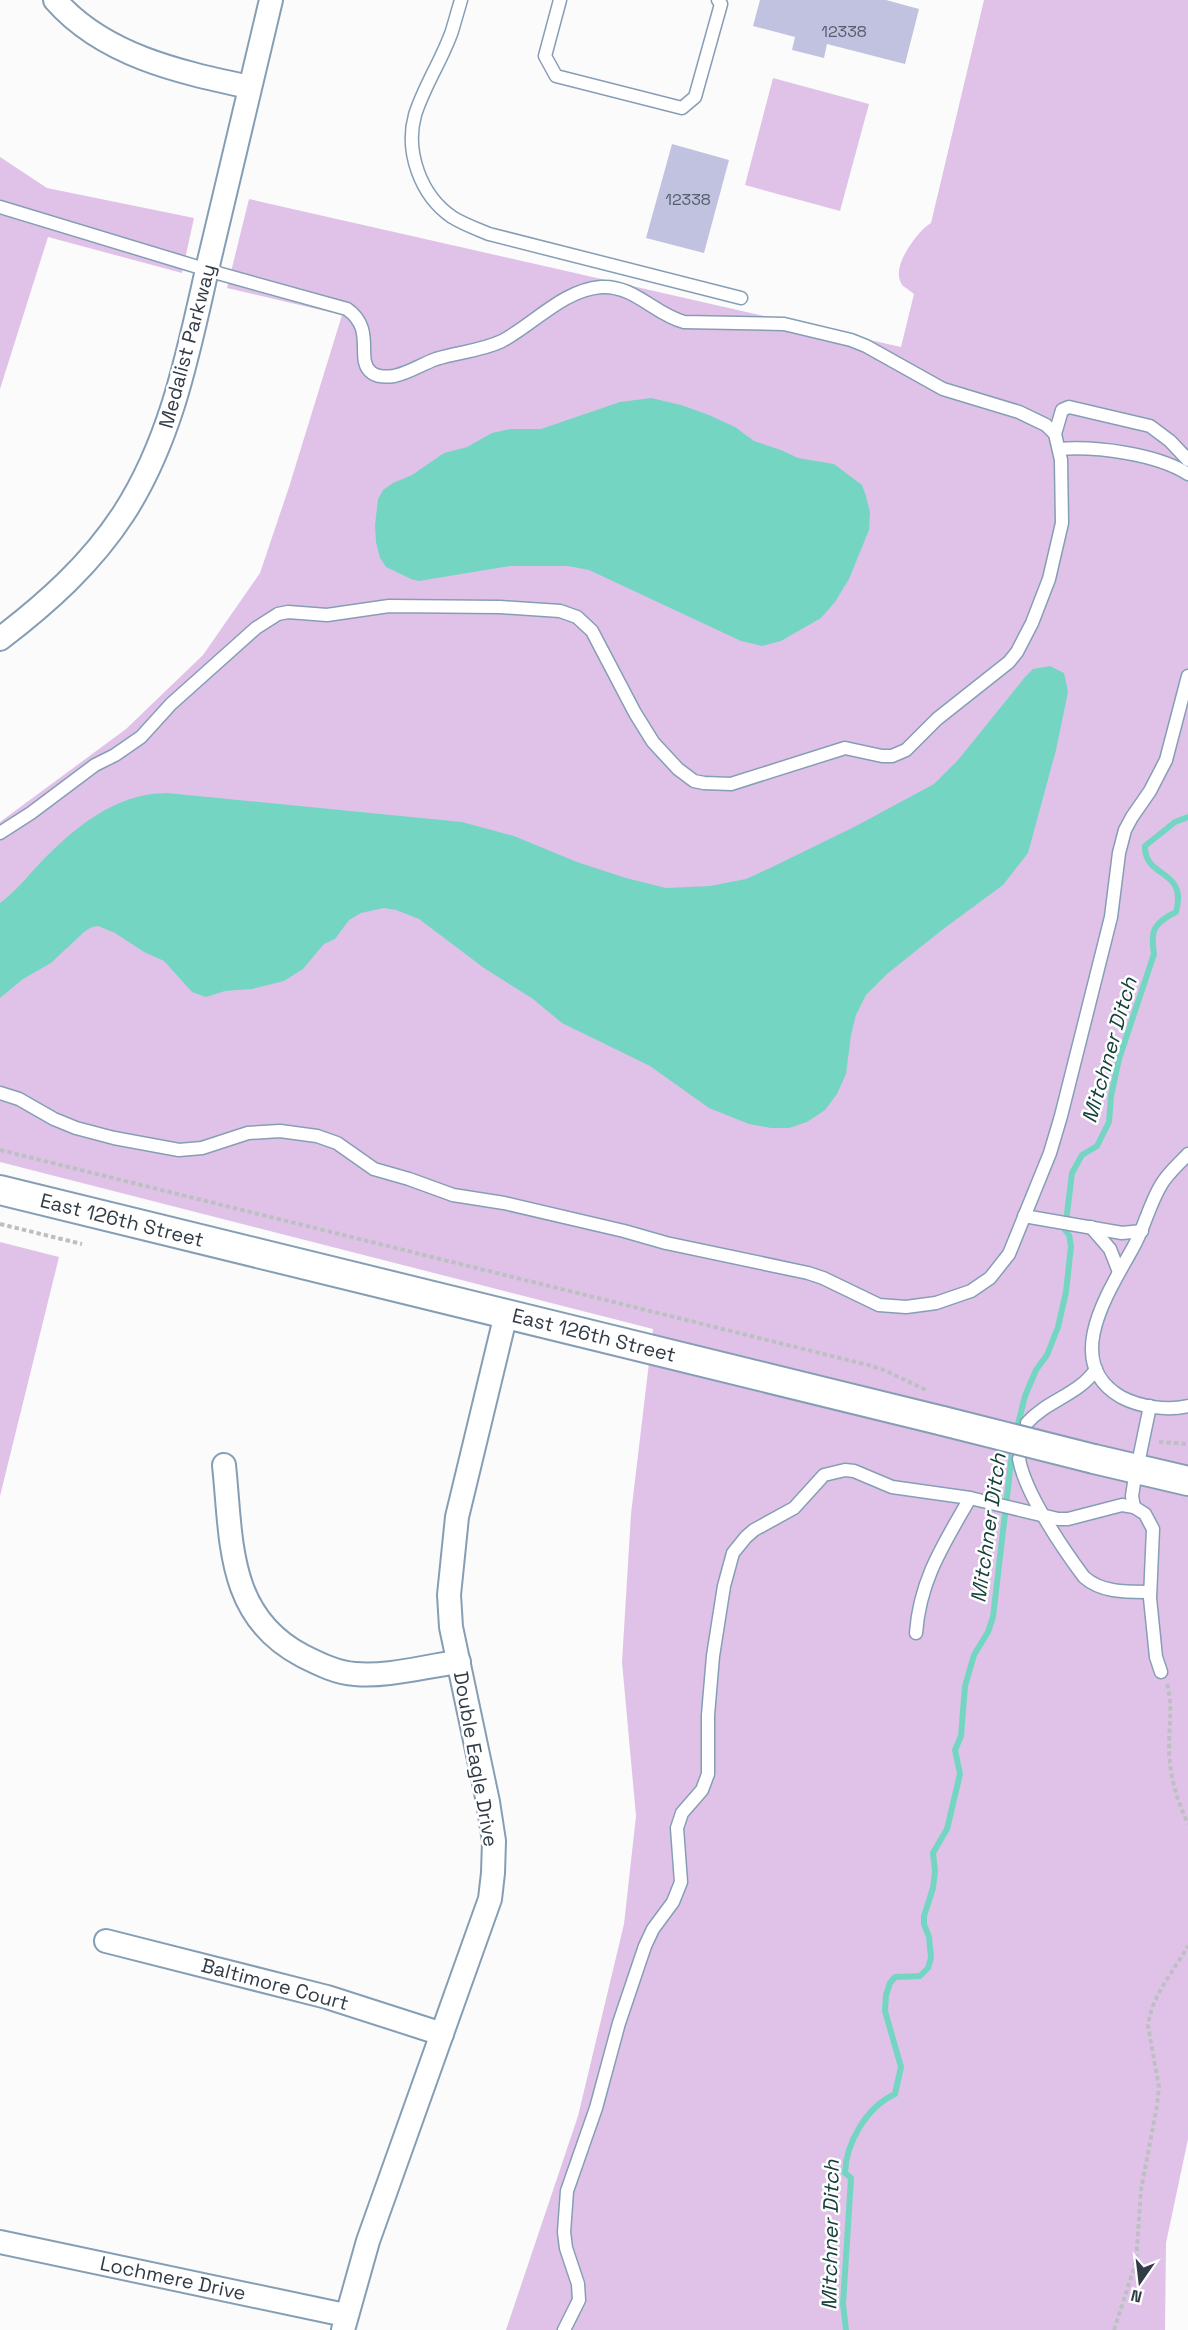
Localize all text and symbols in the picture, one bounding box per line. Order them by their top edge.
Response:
house number: 12338 [821,21,867,42]
house number: 12338 [665,189,711,210]
street label: Medalist Parkway [153,261,221,431]
water label: Mitchner Ditch [1075,973,1143,1126]
street label: East 126th Street [37,1187,207,1253]
street label: East 126th Street [509,1302,679,1368]
water label: Mitchner Ditch [964,1451,1012,1604]
street label: Double Eagle Drive [448,1669,504,1849]
street label: Baltimore Court [198,1952,352,2016]
water label: Mitchner Ditch [815,2158,845,2310]
street label: Lochmere Drive [98,2250,248,2306]
north arrow [1110,2252,1170,2312]
text: N [1129,2285,1144,2308]

